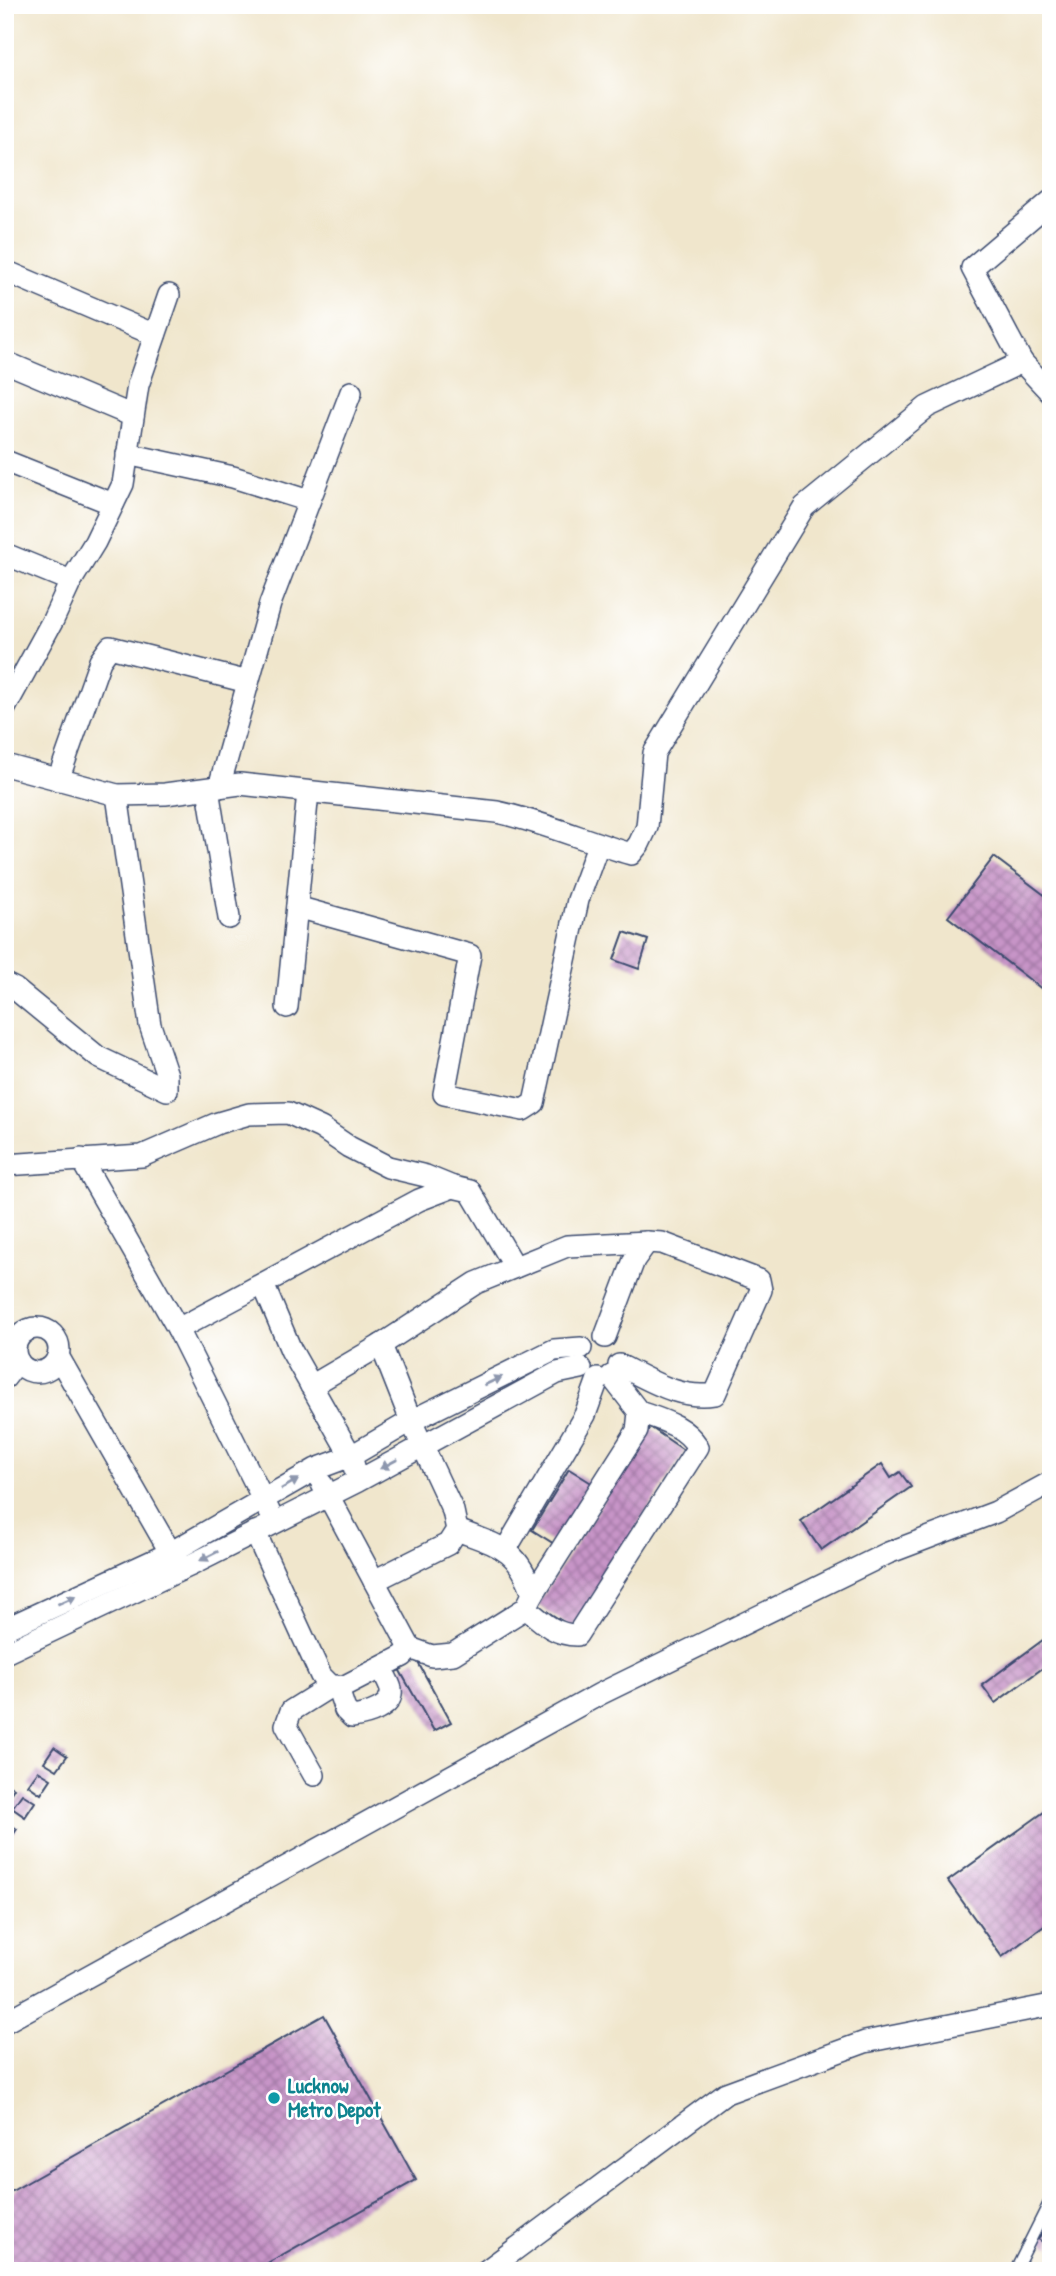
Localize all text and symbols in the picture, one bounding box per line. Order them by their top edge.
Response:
one-way arrow [483,1375,503,1386]
one-way arrow [380,1458,399,1470]
one-way arrow [281,1478,300,1490]
one-way arrow [199,1549,219,1561]
one-way arrow [57,1595,78,1606]
place label: Lucknow Metro Depot [288,2071,381,2125]
marker: Lucknow Metro Depot [266,2090,282,2106]

